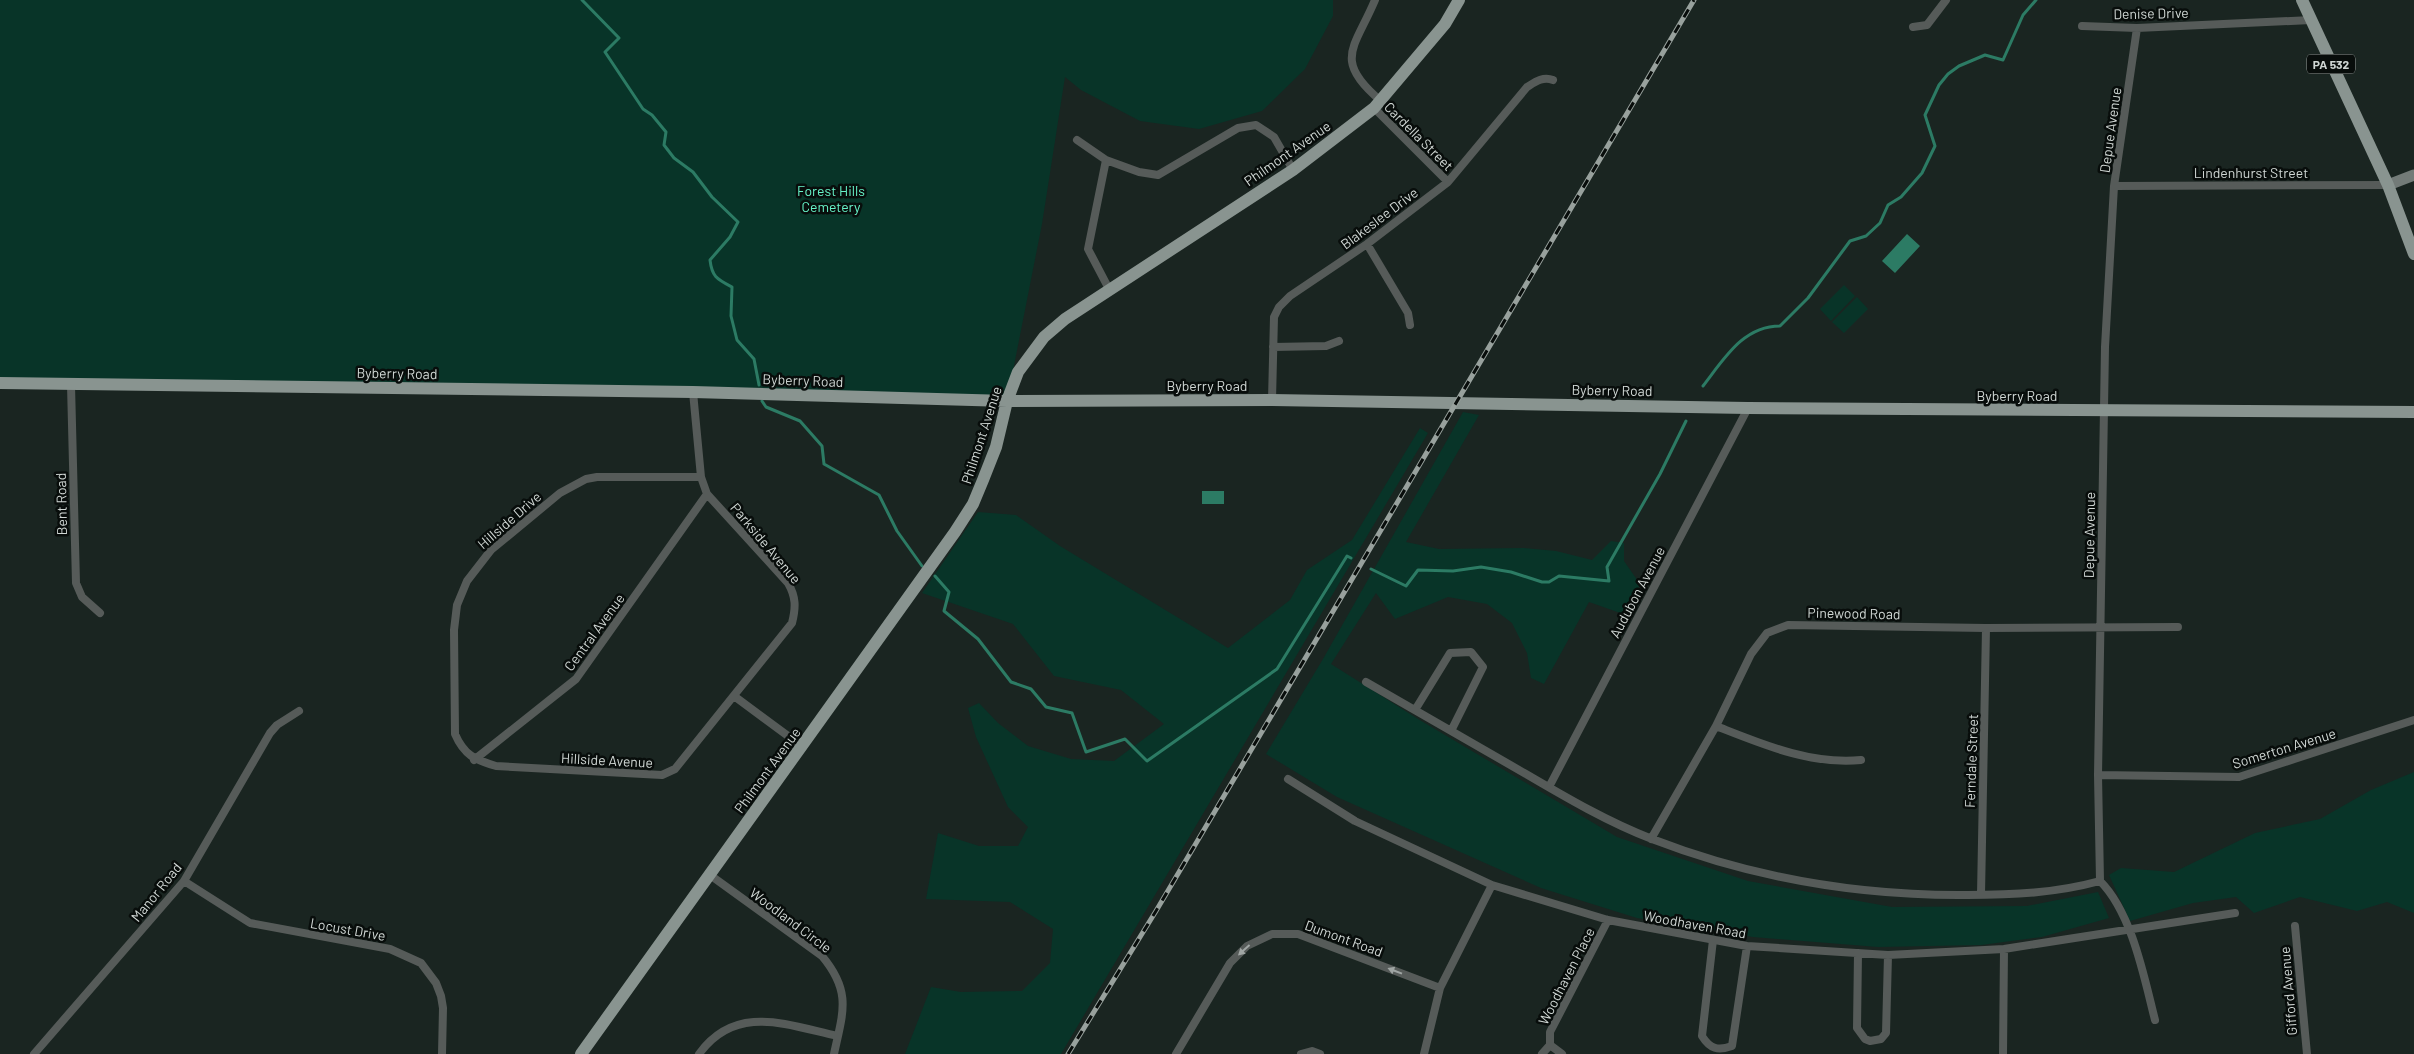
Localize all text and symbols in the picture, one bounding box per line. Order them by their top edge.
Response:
street label: Denise Drive [2113,4,2189,22]
road number: PA 532 [2307,54,2355,74]
street label: Depue Avenue [2096,86,2124,174]
street label: Cardella Street [1381,98,1457,174]
street label: Philmont Avenue [1240,117,1334,189]
street label: Lindenhurst Street [2194,164,2308,181]
park label: Forest Hills Cemetery [797,182,865,215]
street label: Blakeslee Drive [1337,183,1421,253]
street label: Byberry Road [356,364,438,382]
street label: Byberry Road [762,370,844,390]
street label: Byberry Road [1167,377,1247,394]
street label: Byberry Road [1571,381,1653,399]
street label: Philmont Avenue [957,384,1005,486]
street label: Byberry Road [1977,387,2057,404]
street label: Bent Road [52,473,70,535]
street label: Hillside Drive [474,488,544,552]
street label: Depue Avenue [2080,492,2098,578]
street label: Parkside Avenue [727,499,805,587]
street label: Audubon Avenue [1606,543,1668,641]
street label: Central Avenue [560,590,628,674]
street label: Pinewood Road [1807,604,1901,622]
street label: Ferndale Street [1961,714,1981,808]
street label: Philmont Avenue [730,724,804,816]
street label: Somerton Avenue [2230,724,2338,772]
street label: Hillside Avenue [561,749,653,771]
street label: Manor Road [127,859,185,925]
street label: Woodland Circle [747,884,835,956]
street label: Woodhaven Road [1642,907,1748,941]
street label: Locust Drive [309,914,387,944]
street label: Dumont Road [1303,916,1385,960]
street label: Woodhaven Place [1534,925,1598,1027]
one-way arrow [1238,944,1250,956]
street label: Gifford Avenue [2276,946,2300,1036]
one-way arrow [1388,966,1402,974]

